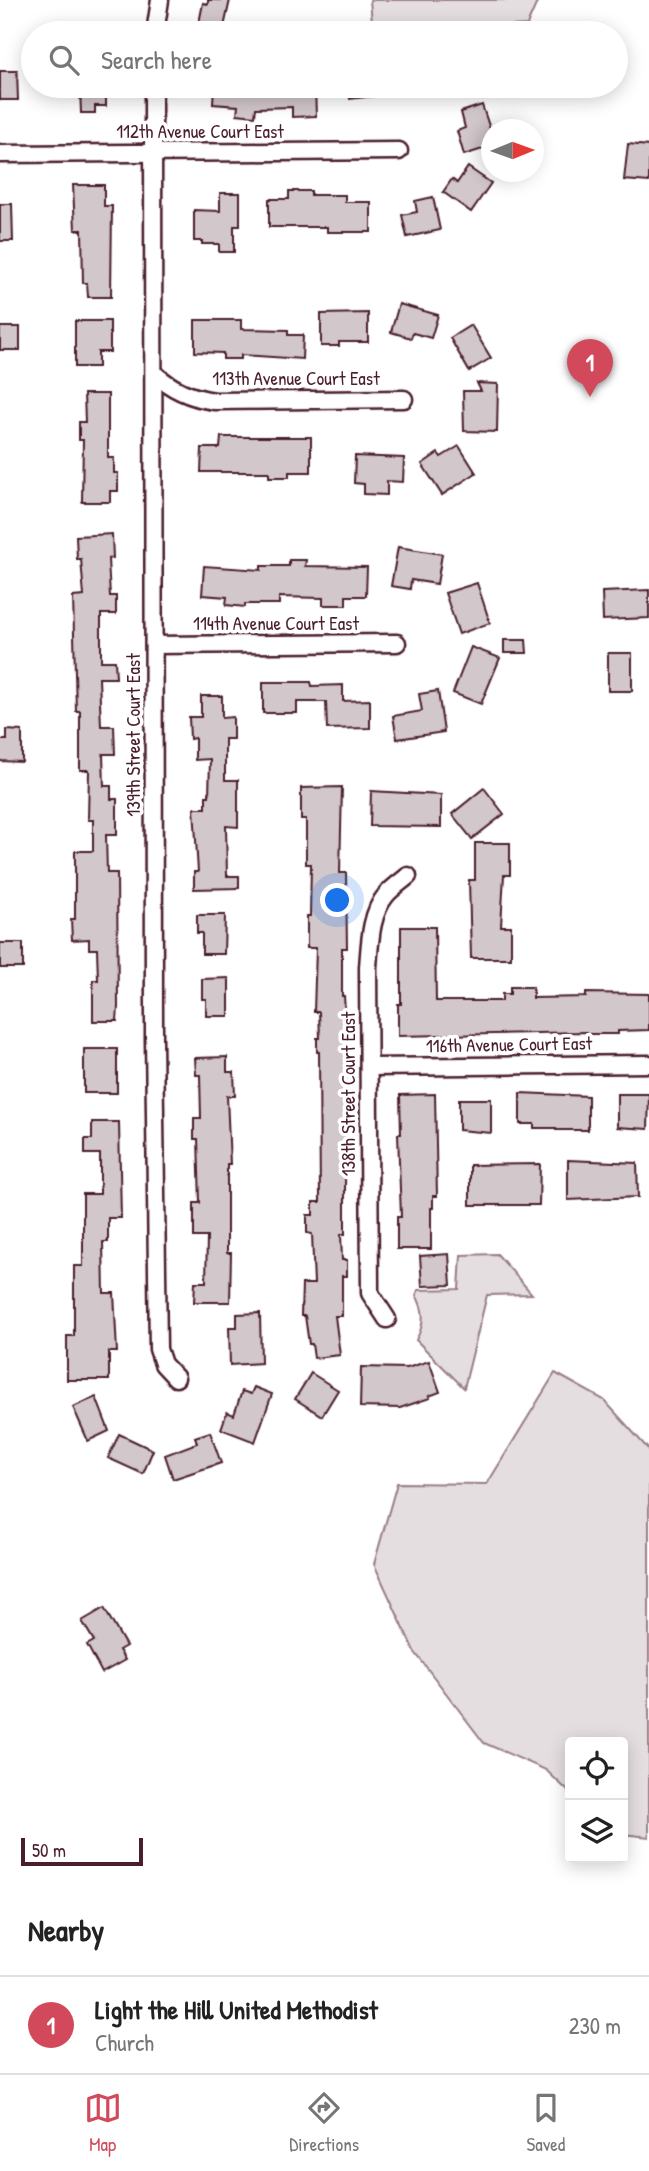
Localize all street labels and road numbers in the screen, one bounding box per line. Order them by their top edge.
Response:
street label: 112th Avenue Court East [116,118,284,144]
street label: 113th Avenue Court East [212,365,380,391]
street label: 114th Avenue Court East [193,610,359,636]
street label: 139th Street Court East [120,653,146,817]
street label: 138th Street Court East [335,1011,361,1176]
street label: 116th Avenue Court East [426,1030,593,1058]

